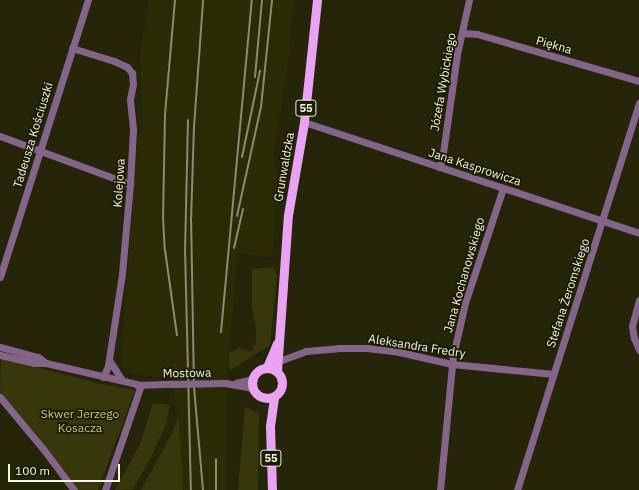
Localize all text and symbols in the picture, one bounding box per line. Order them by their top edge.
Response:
street label: Józefa Wybickiego [427,32,459,132]
street label: Piękna [535,33,573,57]
street label: Tadeusza Kościuszki [10,80,56,190]
road number: 55 [295,99,317,117]
street label: Grunwaldzka [271,131,297,203]
street label: Jana Kasprowicza [427,145,523,189]
street label: Kolejowa [110,158,128,208]
street label: Jana Kochanowskiego [441,216,487,334]
street label: Stefana Żeromskiego [544,237,592,349]
street label: Aleksandra Fredry [367,331,467,361]
street label: Mostowa [163,365,211,381]
park label: Skwer Jerzego Kosacza [41,407,119,435]
road number: 55 [260,449,282,467]
scale bar [10,456,122,482]
text: 100 m [15,463,50,478]

